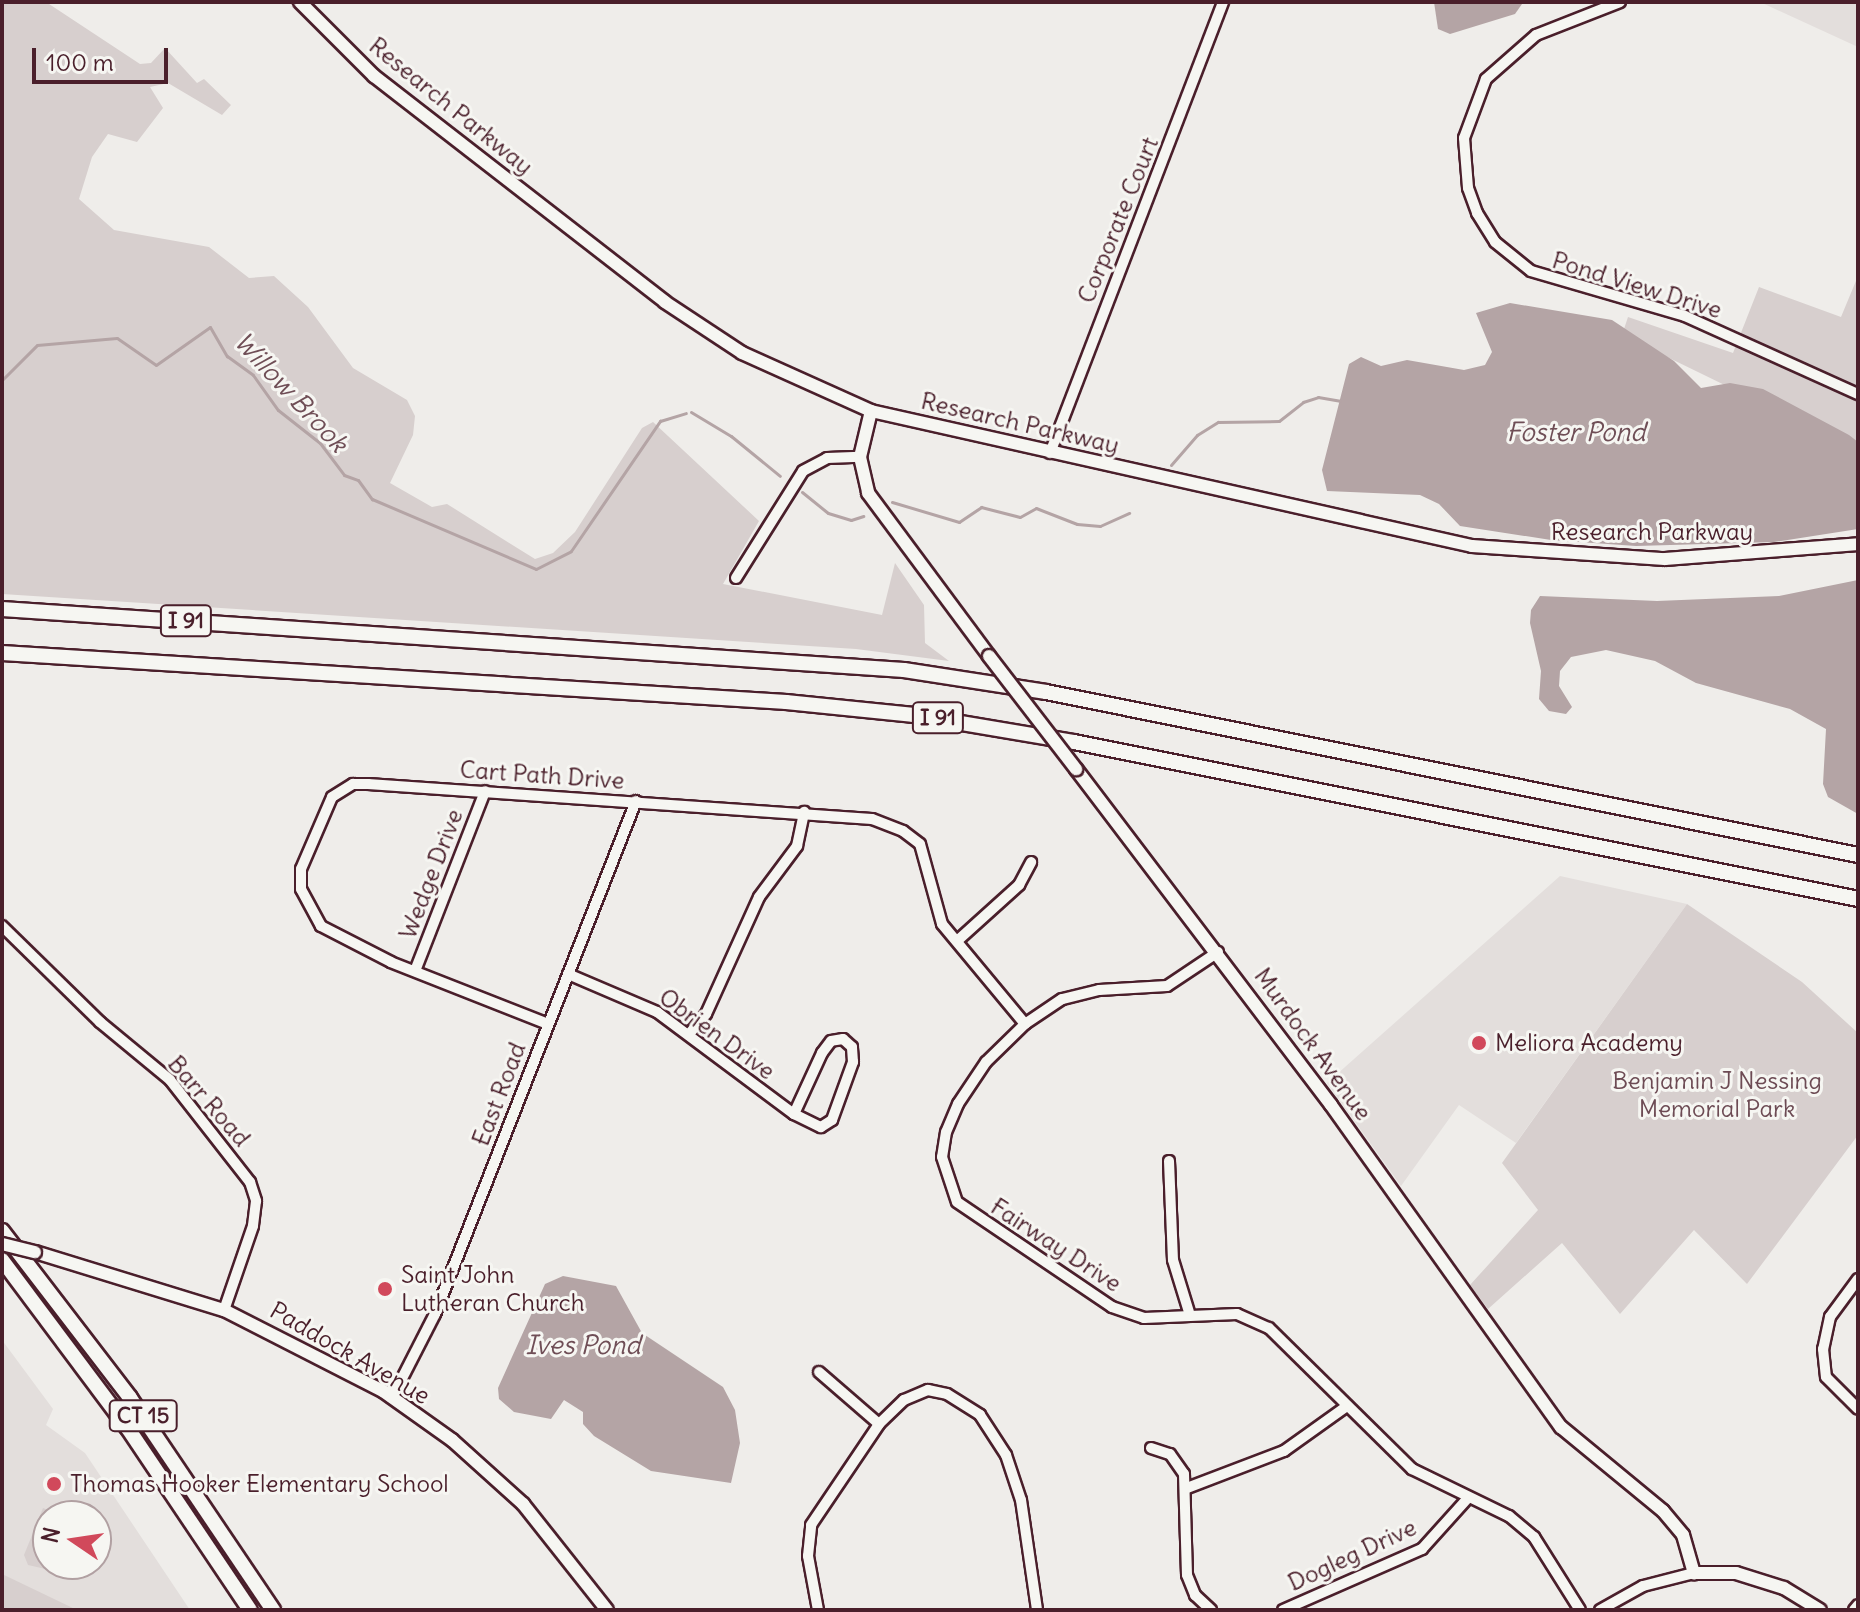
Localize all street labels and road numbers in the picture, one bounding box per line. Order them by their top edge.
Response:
street label: Research Parkway [363,31,539,181]
street label: Corporate Court [1072,133,1164,307]
street label: Pond View Drive [1549,246,1725,324]
street label: Research Parkway [918,386,1122,460]
street label: Research Parkway [1551,518,1753,546]
road number: I 91 [158,603,214,639]
road number: I 91 [910,700,966,736]
street label: Cart Path Drive [459,755,625,795]
street label: Wedge Drive [393,805,469,943]
street label: Murdock Avenue [1248,962,1378,1126]
street label: Obrien Drive [653,982,781,1086]
street label: East Road [466,1038,532,1150]
street label: Barr Road [162,1050,256,1152]
street label: Fairway Drive [985,1192,1127,1298]
street label: Paddock Avenue [265,1296,435,1410]
road number: CT 15 [107,1398,179,1434]
street label: Dogleg Drive [1283,1513,1421,1597]

